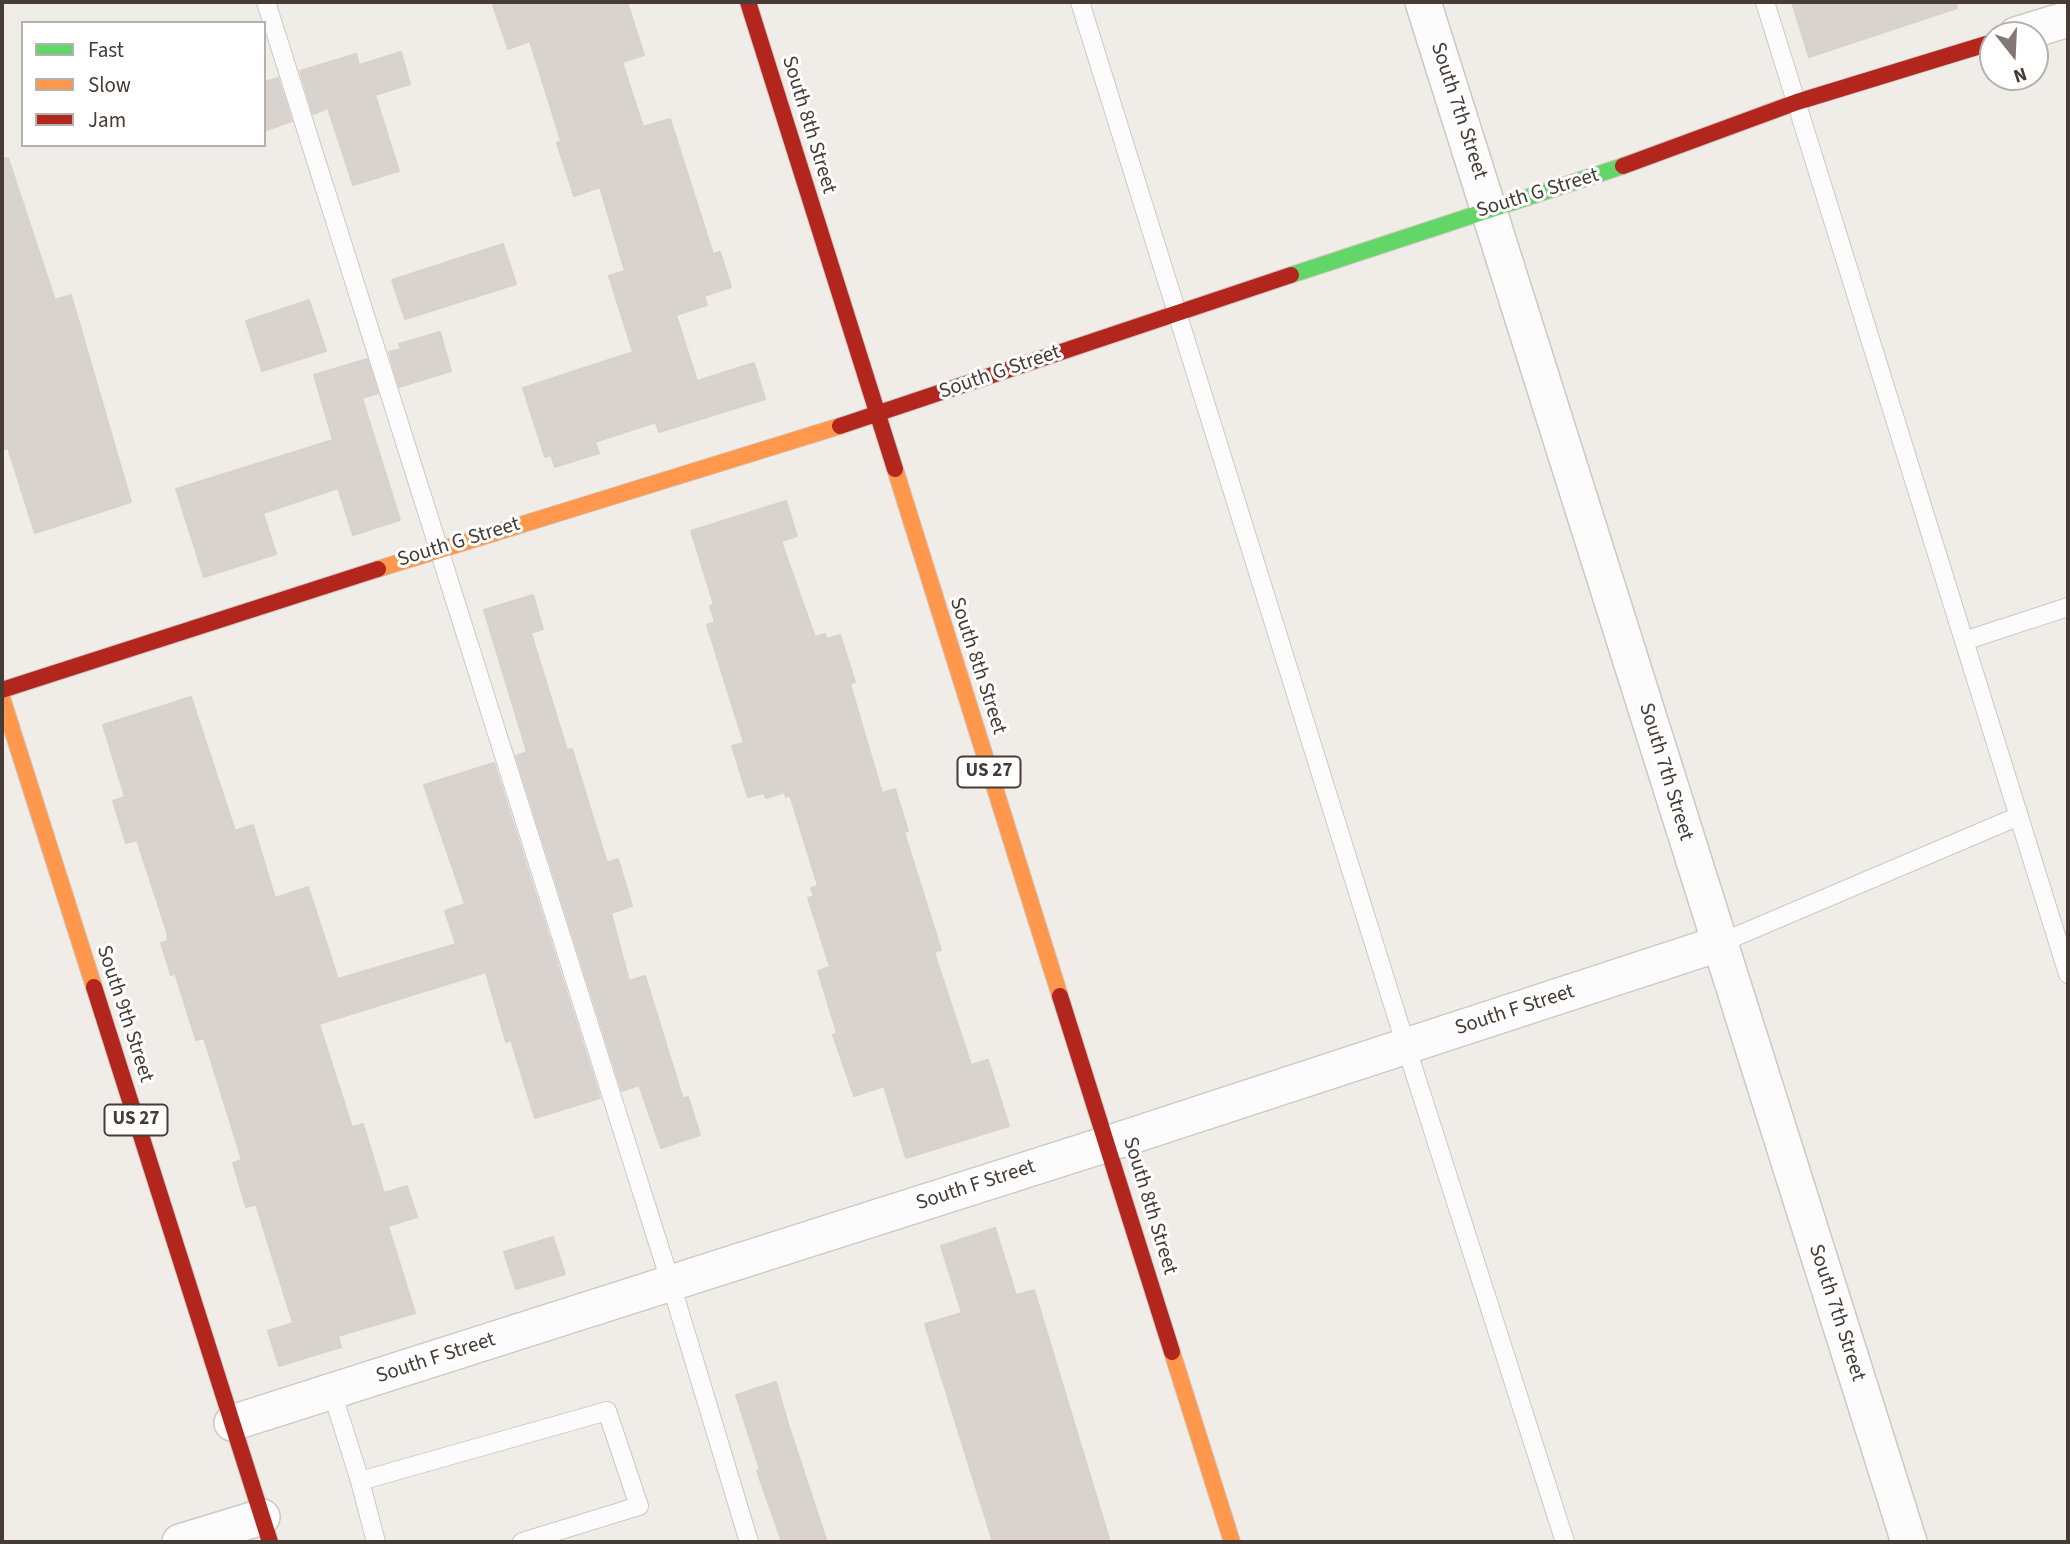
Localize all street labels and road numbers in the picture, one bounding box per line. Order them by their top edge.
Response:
street label: South 7th Street [1424,39,1492,183]
street label: South 8th Street [775,53,841,197]
street label: South G Street [1474,163,1602,225]
street label: South G Street [936,340,1064,406]
street label: South G Street [395,512,523,574]
street label: South 8th Street [943,594,1011,738]
street label: South 7th Street [1632,700,1698,844]
road number: US 27 [958,757,1020,788]
street label: South 9th Street [90,942,158,1086]
street label: South F Street [1452,980,1578,1042]
road number: US 27 [104,1104,168,1136]
street label: South 8th Street [1116,1134,1182,1278]
street label: South F Street [913,1155,1039,1217]
street label: South 7th Street [1802,1241,1870,1385]
street label: South F Street [373,1328,499,1390]

